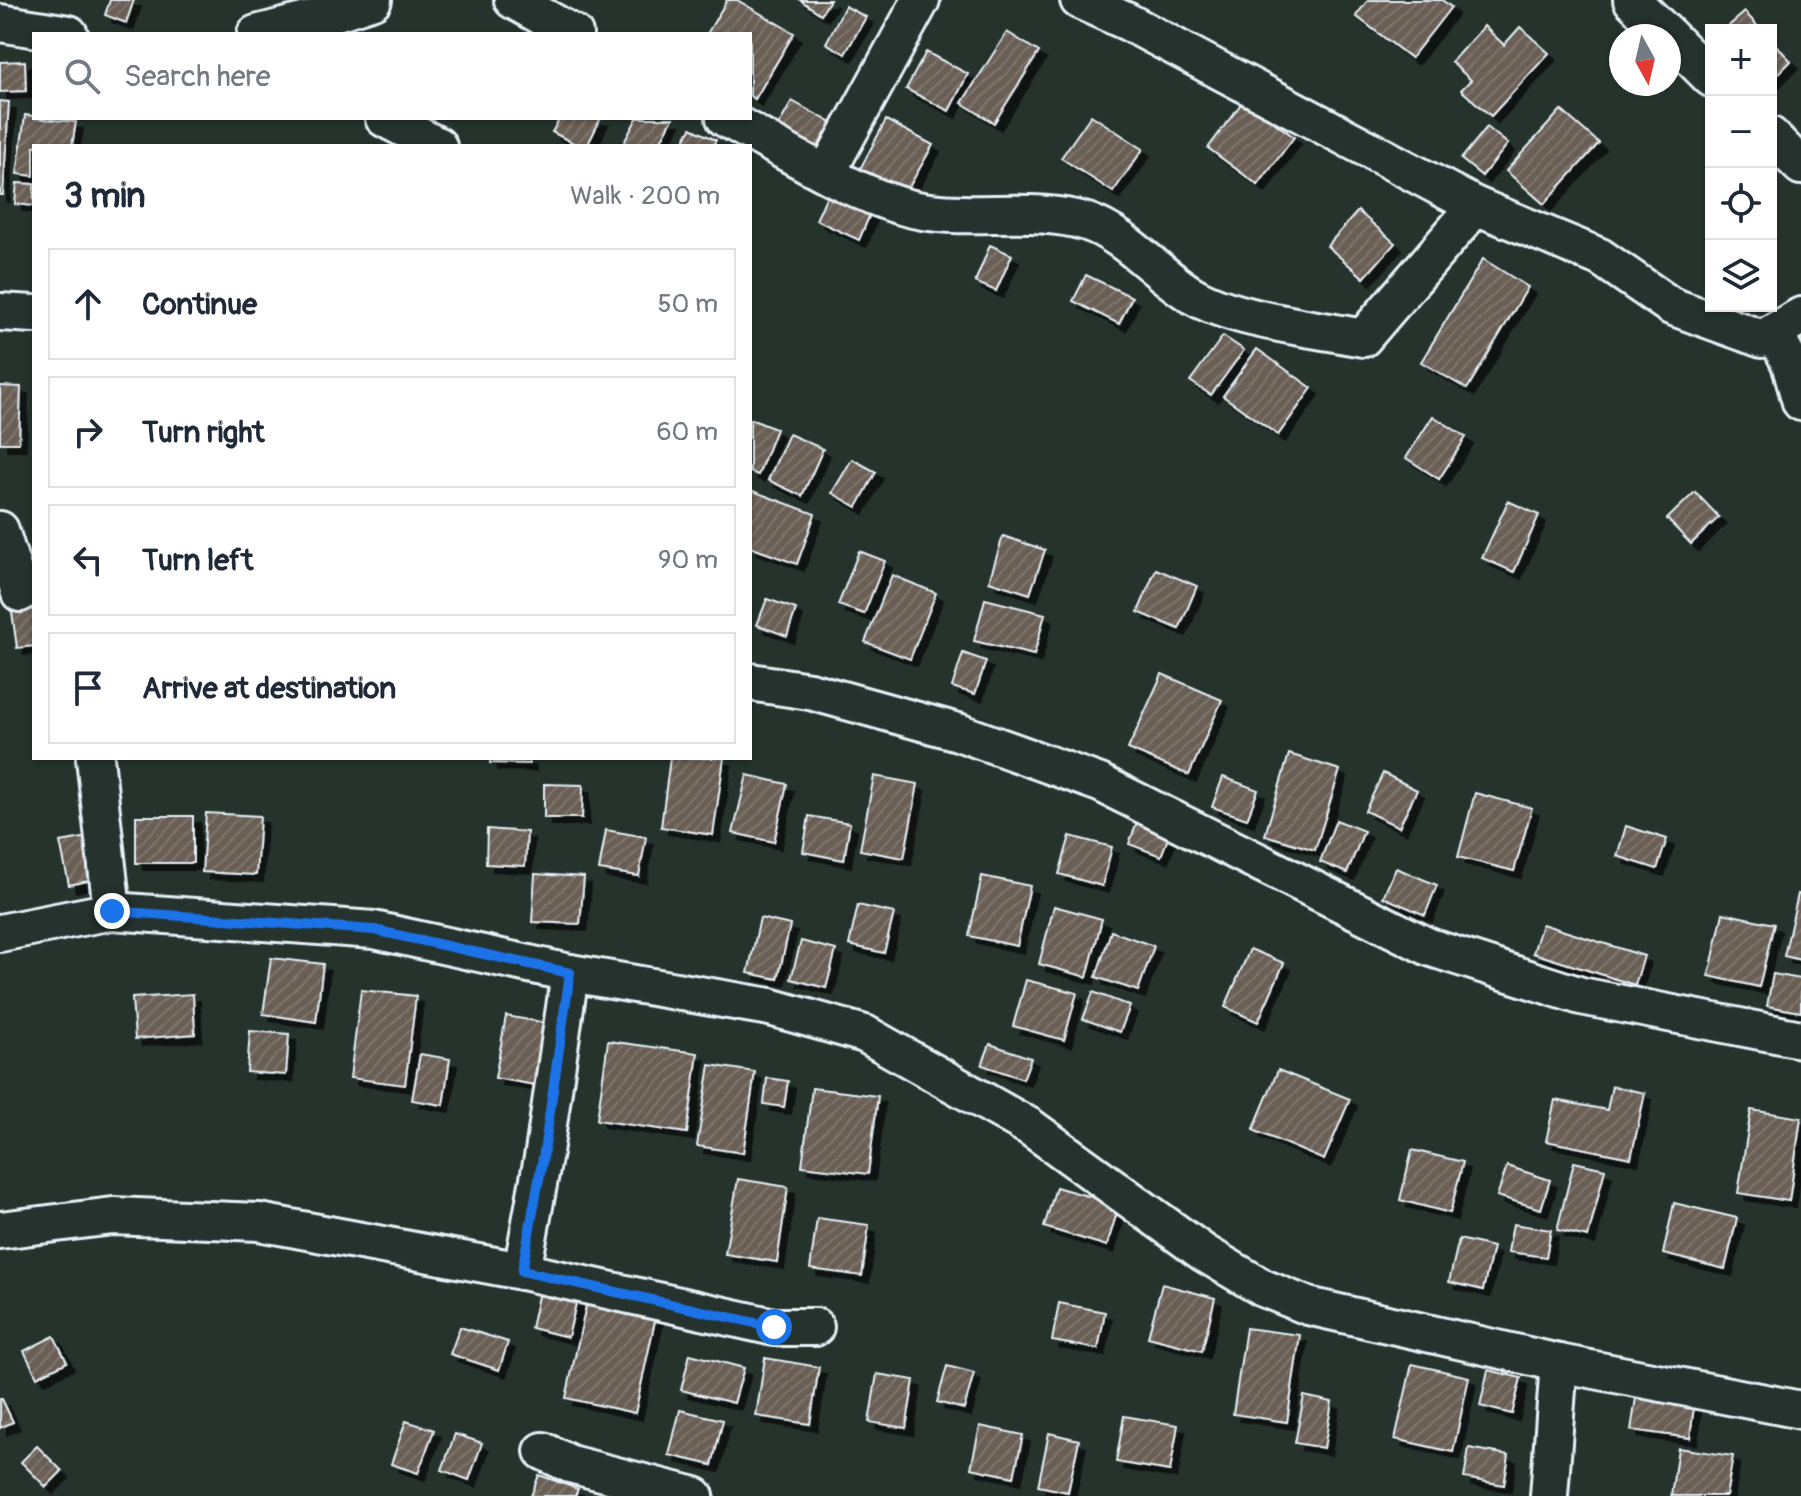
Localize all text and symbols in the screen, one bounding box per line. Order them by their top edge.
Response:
north arrow [1609,24,1681,96]
map controls [1705,24,1777,312]
button: + [1705,24,1777,96]
search box [32,32,752,120]
icon: search [60,54,104,98]
text: Search here [124,58,271,95]
button: − [1705,96,1777,168]
button: locate [1705,168,1777,240]
text: 3 min [64,175,146,218]
text: Walk · 200 m [570,180,720,212]
button: layers [1705,240,1777,312]
icon: ahead [66,282,110,326]
text: Continue [142,286,257,323]
text: 50 m [657,288,718,320]
icon: right [66,410,110,454]
text: Turn right [142,414,265,451]
text: 60 m [656,416,718,448]
icon: left [66,538,110,582]
text: Turn left [142,542,253,579]
text: 90 m [658,544,718,576]
icon: arrive [66,666,110,710]
text: Arrive at destination [142,670,396,707]
route end [94,893,130,929]
route start [756,1309,792,1345]

